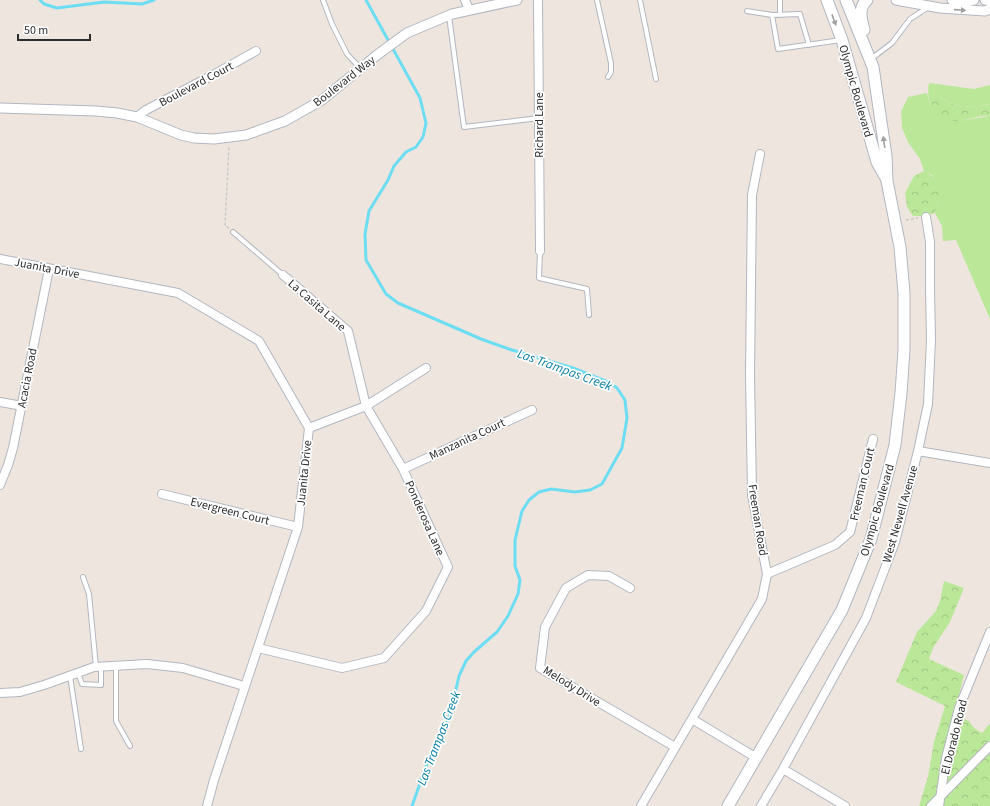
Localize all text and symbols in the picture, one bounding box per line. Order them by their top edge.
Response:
one-way arrow [954,6,966,13]
one-way arrow [832,15,838,27]
scale bar [18,16,90,42]
text: 50 m [24,22,48,39]
street label: Olympic Boulevard [834,43,877,139]
street label: Boulevard Way [310,52,379,111]
street label: Boulevard Court [156,58,236,111]
street label: Richard Lane [531,92,548,158]
one-way arrow [881,136,887,148]
street label: Juanita Drive [13,254,81,283]
street label: La Casita Lane [284,275,349,335]
water label: Las Trampas Creek [515,344,615,396]
street label: Acacia Road [13,347,42,409]
street label: Manzanita Court [426,414,508,465]
street label: Juanita Drive [293,439,316,507]
street label: Freeman Court [846,446,879,522]
street label: Olympic Boulevard [856,462,899,558]
street label: West Newell Avenue [878,463,923,565]
street label: Ponderosa Lane [400,478,449,559]
street label: Freeman Road [743,483,772,557]
street label: Evergreen Court [189,493,271,530]
street label: Melody Drive [540,662,604,711]
water label: Las Trampas Creek [413,688,466,788]
street label: El Dorado Road [937,698,972,776]

